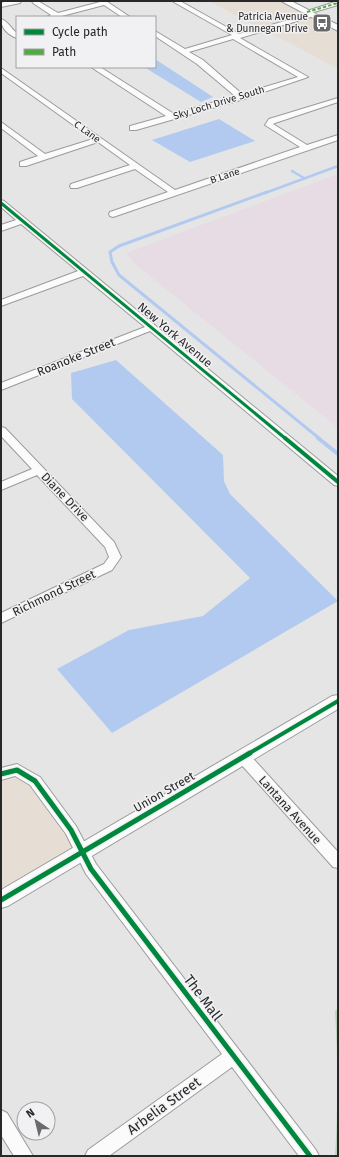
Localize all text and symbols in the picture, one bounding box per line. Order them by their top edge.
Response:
place label: Patricia Avenue & Dunnegan Drive [226,11,308,35]
bus stop icon: Patricia Avenue & Dunnegan Drive [311,12,333,34]
legend [16,16,156,68]
text: Cycle path [52,25,108,39]
text: Path [52,45,76,59]
street label: Sky Loch Drive South [172,83,266,123]
street label: C Lane [71,118,103,146]
street label: B Lane [209,165,241,187]
street label: New York Avenue [135,300,215,370]
street label: Roanoke Street [35,335,118,379]
street label: Diane Drive [38,470,92,524]
street label: Richmond Street [10,567,98,619]
street label: Union Street [131,769,198,815]
street label: Lantana Avenue [256,773,324,847]
street label: The Mall [180,972,226,1024]
street label: Arbelia Street [124,1073,205,1138]
north arrow [16,1101,56,1141]
text: N [24,1106,37,1121]

